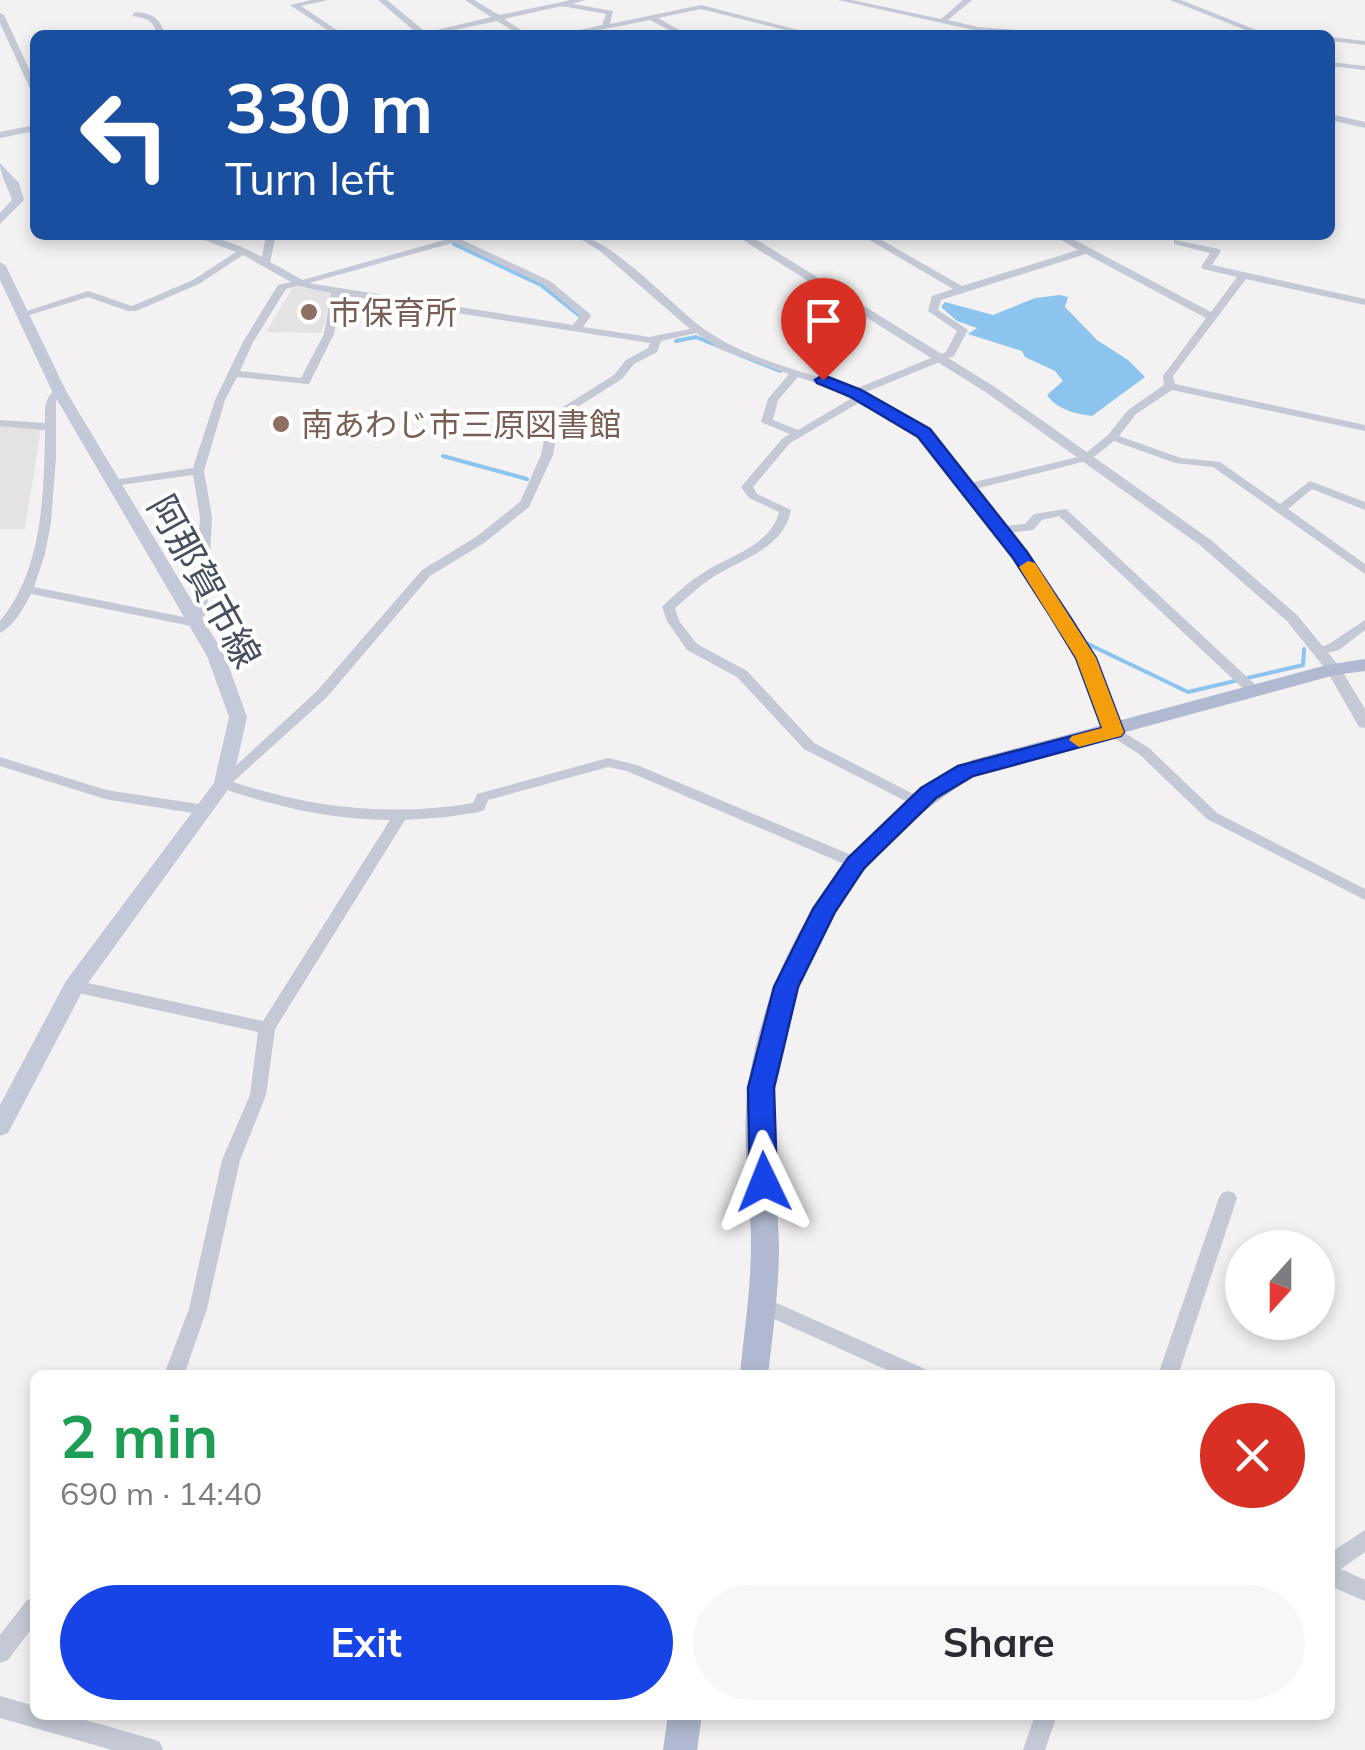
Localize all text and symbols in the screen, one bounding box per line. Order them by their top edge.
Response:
text: 330 m [225,63,433,151]
icon: left [60,70,190,200]
text: Turn left [225,150,394,206]
pin [781,278,866,381]
place label: 市保育所 [329,292,457,332]
icon: arrive [796,293,851,348]
marker: 市保育所 [298,301,320,323]
place label: 南あわじ市三原図書館 [301,404,621,444]
marker: 南あわじ市三原図書館 [270,413,292,435]
street label: 阿那賀市線 [138,486,272,676]
position arrow [712,1130,816,1234]
north arrow [1225,1230,1335,1340]
map controls [1225,1230,1335,1340]
text: 2 min [60,1398,218,1473]
button: close [1200,1403,1305,1508]
text: 690 m · 14:40 [60,1473,262,1513]
button: Exit [60,1585,673,1700]
button: Share [693,1585,1305,1700]

